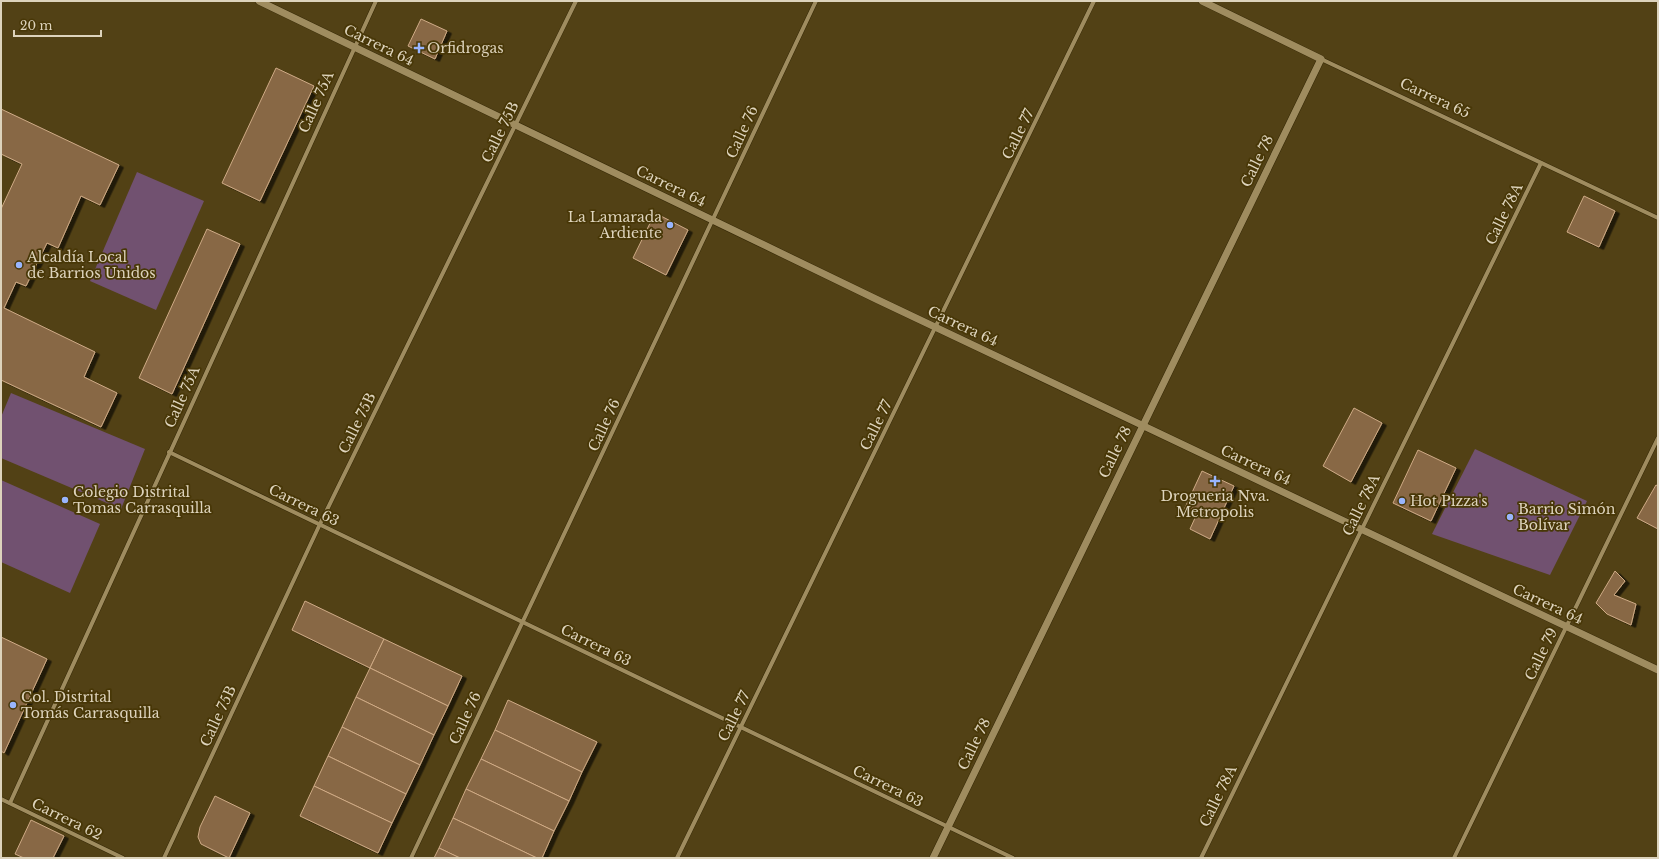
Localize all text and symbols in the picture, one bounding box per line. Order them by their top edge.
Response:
scale bar [14,12,101,38]
text: 20 m [20,18,52,33]
street label: Carrera 64 [341,20,417,70]
place label: Orfidrogas [427,39,504,57]
marker: Orfidrogas [414,43,424,53]
street label: Calle 75A [294,68,338,136]
street label: Carrera 65 [1397,74,1473,122]
street label: Calle 75B [478,98,523,165]
street label: Calle 76 [722,103,762,161]
street label: Calle 77 [998,105,1038,162]
street label: Calle 78 [1237,132,1277,190]
street label: Carrera 64 [633,161,709,211]
street label: Calle 78A [1481,180,1527,248]
place label: La Lamarada Ardiente [568,208,662,242]
marker: La Lamarada Ardiente [665,220,675,230]
place label: Alcaldía Local de Barrios Unidos [26,248,156,282]
marker: Alcaldía Local de Barrios Unidos [14,260,24,270]
street label: Carrera 64 [925,302,1001,350]
street label: Calle 75A [160,363,204,431]
street label: Calle 75B [335,389,380,456]
street label: Calle 76 [584,396,624,454]
street label: Calle 77 [856,396,896,453]
street label: Calle 78 [1095,423,1135,481]
street label: Carrera 64 [1218,441,1294,489]
street label: Calle 78A [1338,471,1384,539]
marker: Drogueria Nva. Metropolis [1210,476,1220,486]
street label: Carrera 63 [266,480,342,530]
place label: Colegio Distrital Tomas Carrasquilla [73,483,212,517]
place label: Drogueria Nva. Metropolis [1160,487,1270,521]
place label: Hot Pizza's [1410,492,1488,510]
marker: Colegio Distrital Tomas Carrasquilla [60,495,70,505]
marker: Hot Pizza's [1397,496,1407,506]
place label: Barrio Simón Bolívar [1518,500,1616,534]
marker: Barrio Simón Bolívar [1505,512,1515,522]
street label: Carrera 64 [1510,580,1586,628]
street label: Carrera 63 [558,620,634,670]
street label: Calle 79 [1521,625,1561,683]
street label: Calle 75B [196,682,240,750]
street label: Calle 77 [714,687,754,744]
place label: Col. Distrital Tomás Carrasquilla [21,688,160,722]
street label: Calle 76 [445,689,485,747]
marker: Col. Distrital Tomás Carrasquilla [8,700,18,710]
street label: Calle 78 [954,715,994,773]
street label: Carrera 63 [850,761,926,811]
street label: Calle 78A [1195,762,1241,830]
street label: Carrera 62 [29,794,105,844]

